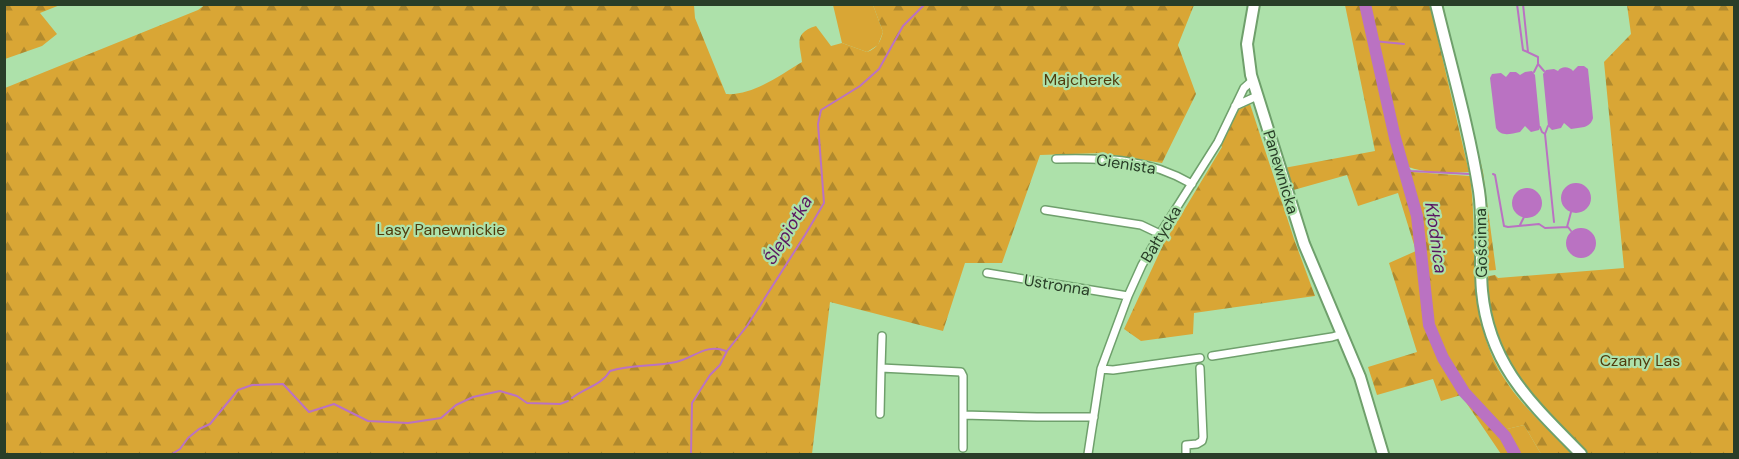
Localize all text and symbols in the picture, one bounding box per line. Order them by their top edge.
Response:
park label: Majcherek [1044,69,1120,90]
street label: Panewnicka [1258,127,1304,217]
street label: Cienista [1095,149,1157,179]
water label: Ślepiotka [758,191,818,269]
water label: Kłodnica [1419,201,1453,275]
street label: Bałtycka [1136,202,1186,266]
street label: Gościnna [1470,208,1492,278]
park label: Lasy Panewnickie [377,219,505,240]
street label: Ustronna [1022,269,1092,301]
park label: Czarny Las [1600,350,1680,371]

